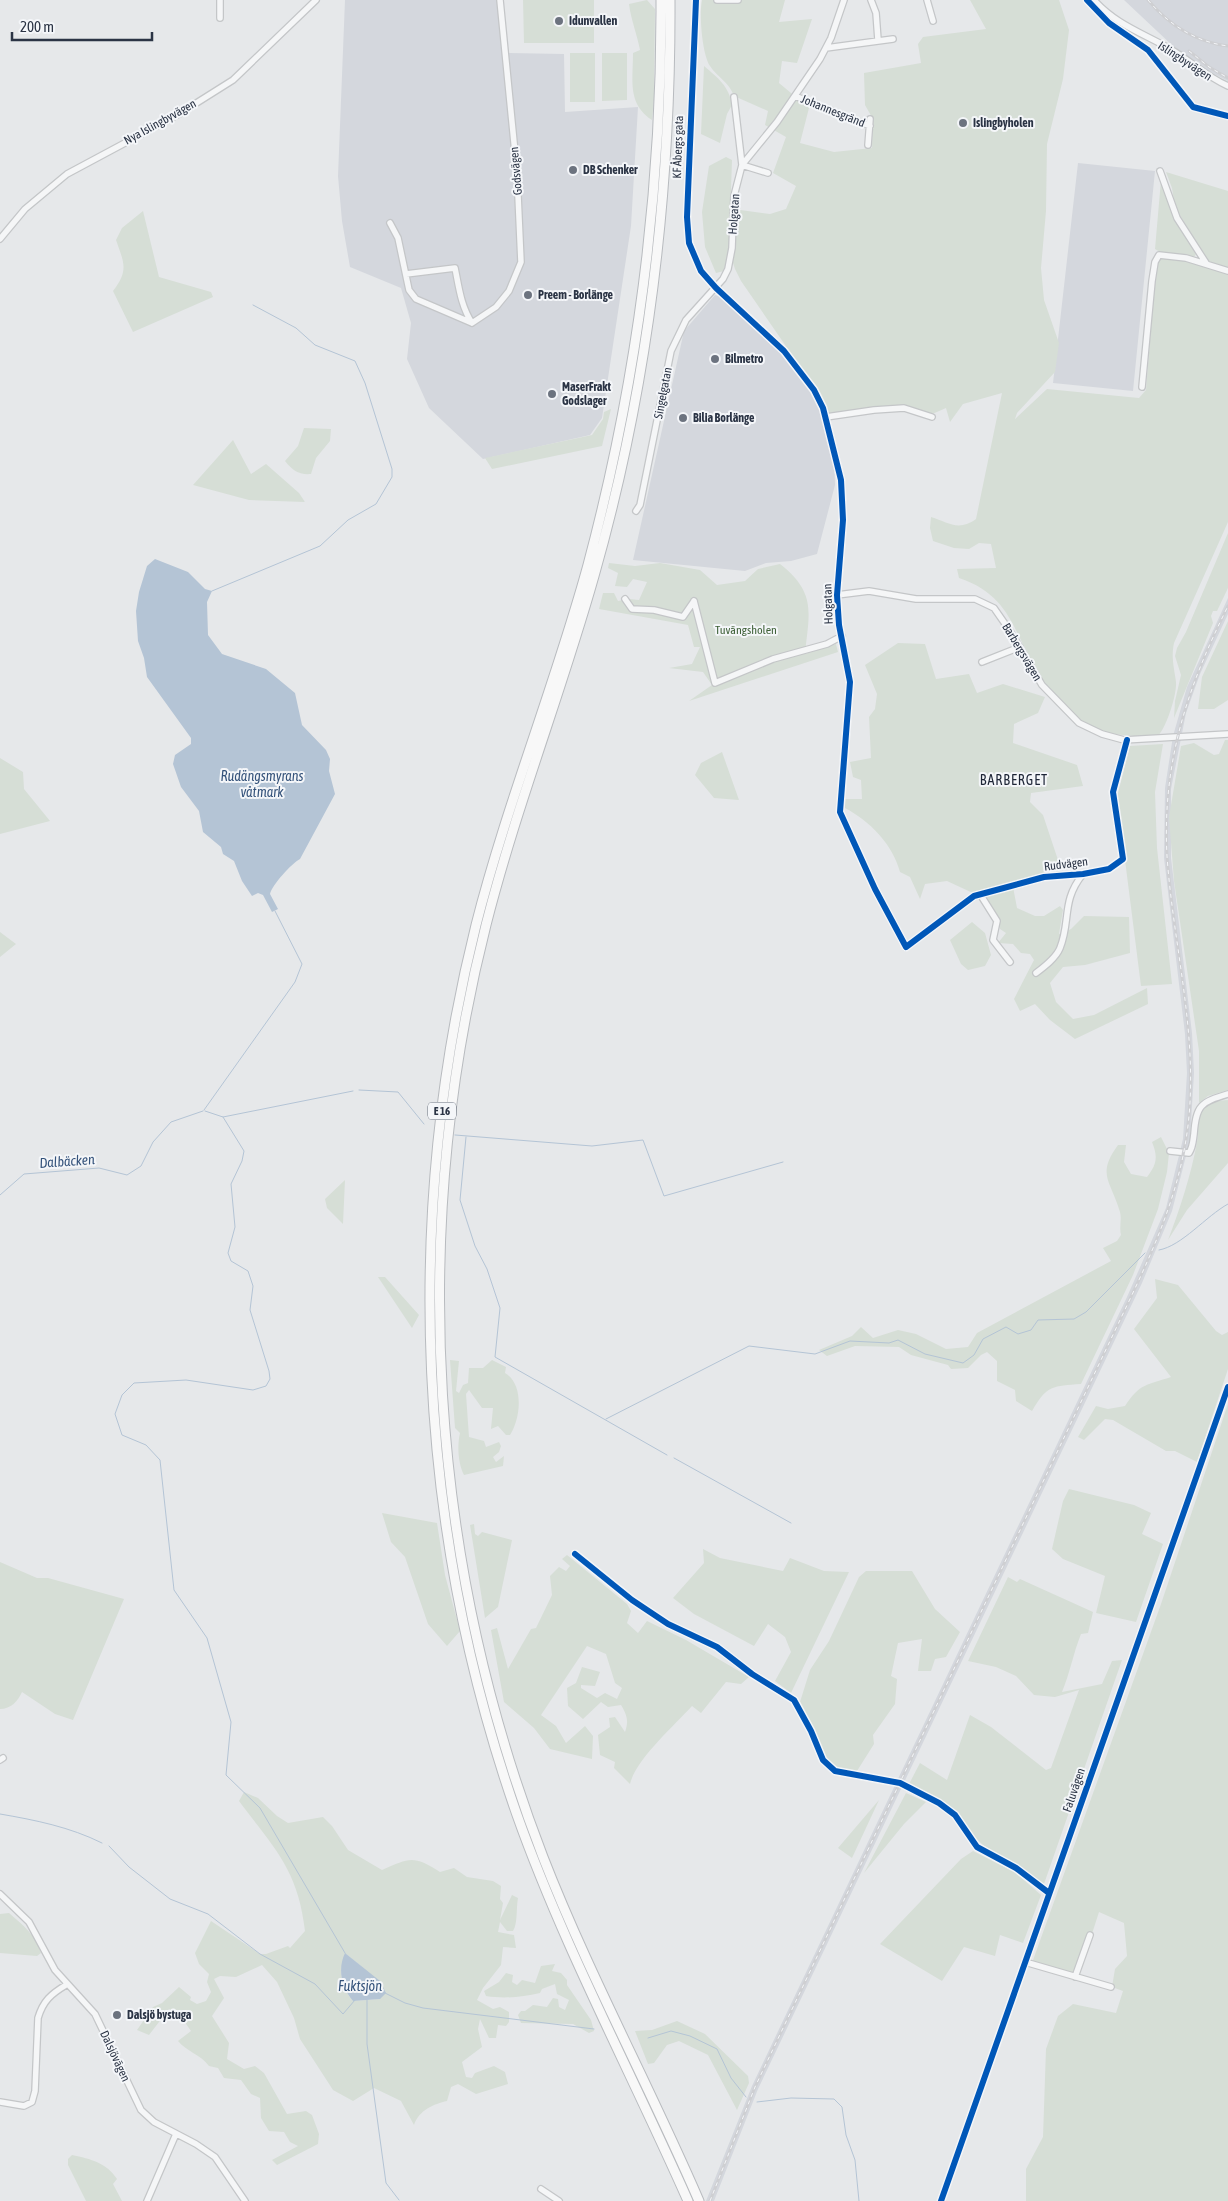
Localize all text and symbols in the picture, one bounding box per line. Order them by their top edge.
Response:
scale bar [12,10,152,42]
place label: Idunvallen [569,14,617,28]
marker: Idunvallen [553,15,565,27]
text: 200 m [20,18,54,35]
street label: Islingbyvägen [1155,38,1215,84]
street label: Johannesgränd [799,92,867,130]
street label: Nya Islingbyvägen [121,96,199,148]
street label: KF Åbergs gata [670,115,686,179]
place label: Islingbyholen [973,116,1034,130]
marker: Islingbyholen [957,117,969,129]
street label: Godsvägen [507,146,525,196]
place label: DB Schenker [583,163,638,177]
marker: DB Schenker [567,164,579,176]
street label: Holgatan [726,193,742,235]
place label: Preem - Borlänge [538,288,614,302]
marker: Preem - Borlänge [522,289,534,301]
place label: Bilmetro [725,352,764,366]
marker: Bilmetro [709,353,721,365]
street label: Singelgatan [651,366,675,420]
place label: MaserFrakt Godslager [562,380,612,408]
marker: MaserFrakt Godslager [546,388,558,400]
place label: Bilia Borlänge [693,411,755,425]
marker: Bilia Borlänge [677,412,689,424]
street label: Holgatan [820,583,836,625]
street label: Barbergsvägen [999,620,1045,684]
park label: Tuvängsholen [715,623,777,637]
water label: Rudängsmyrans våtmark [220,768,304,800]
district label: BARBERGET [980,772,1048,788]
street label: Rudvägen [1043,854,1089,874]
road number: E 16 [428,1102,456,1120]
water label: Dalbäcken [39,1151,95,1171]
street label: Faluvägen [1060,1766,1088,1814]
water label: Fuktsjön [338,1978,382,1994]
place label: Dalsjö bystuga [127,2008,192,2022]
marker: Dalsjö bystuga [111,2009,123,2021]
street label: Dalsjövägen [97,2028,133,2084]

